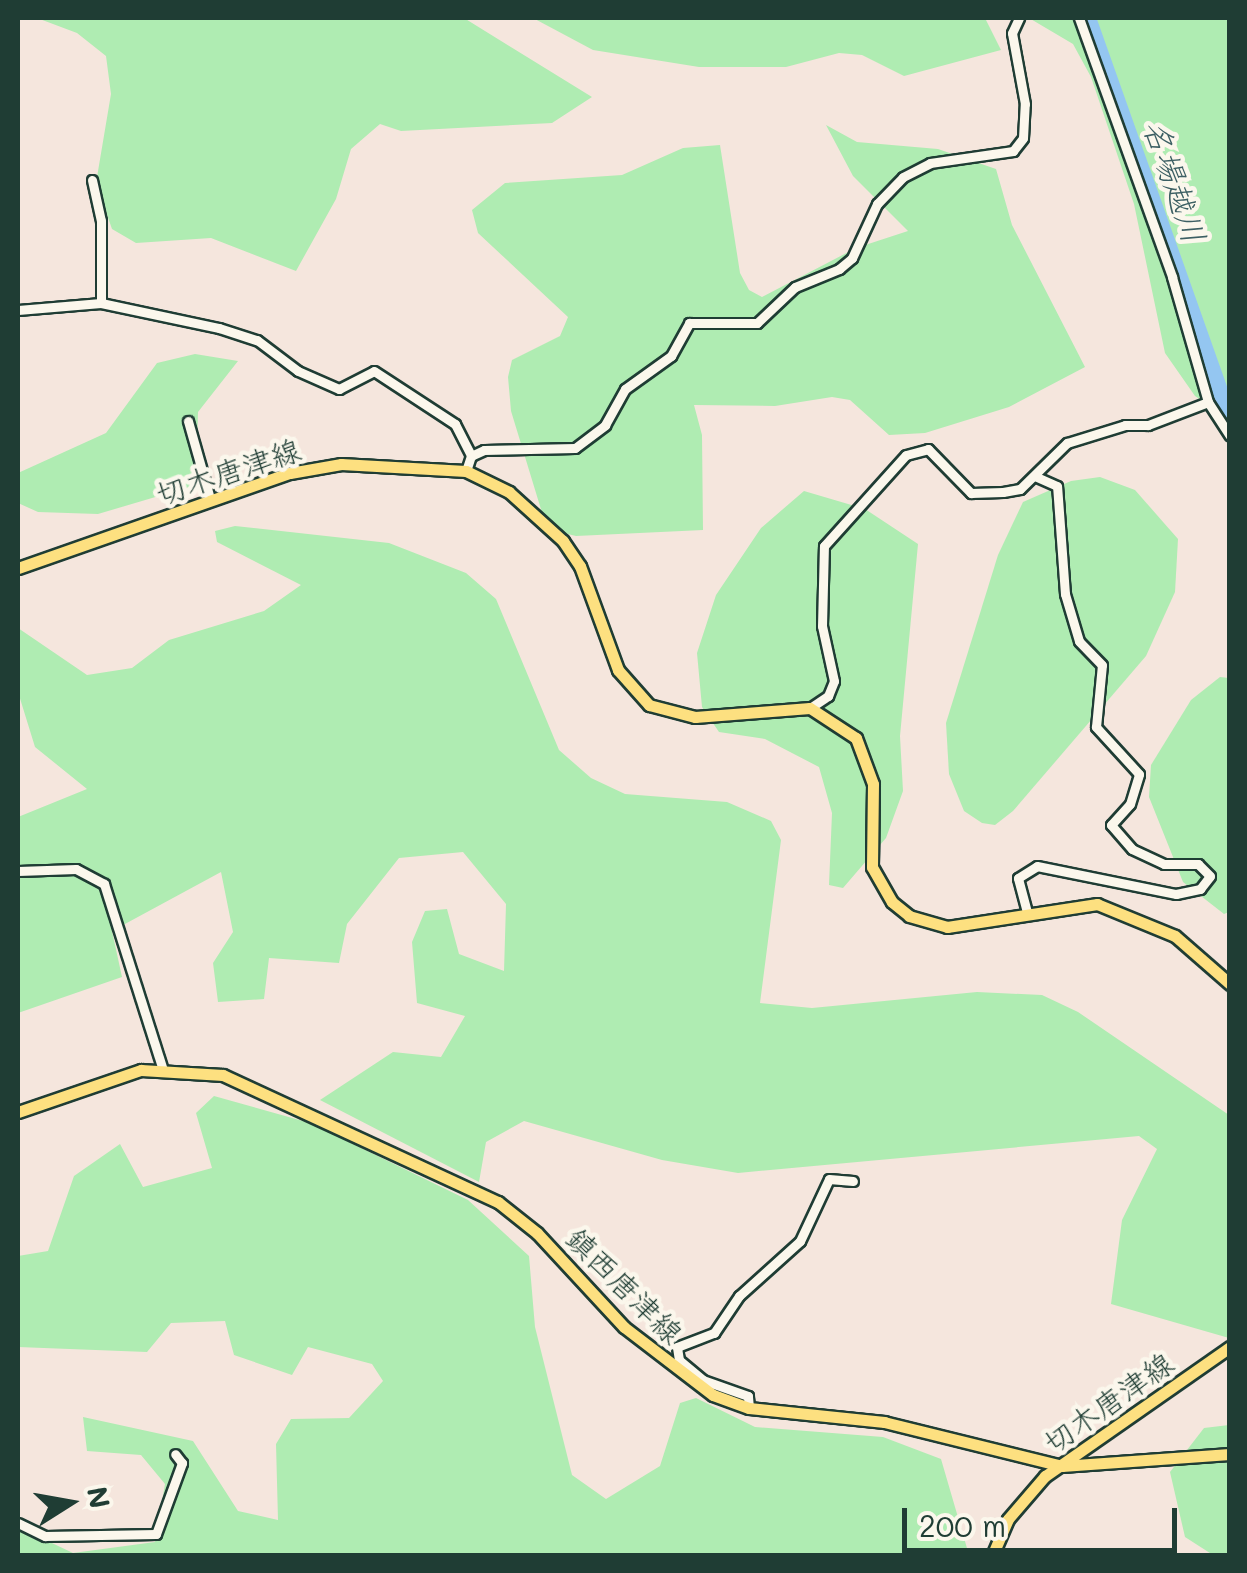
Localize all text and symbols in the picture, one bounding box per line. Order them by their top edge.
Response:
water label: 名場越川 [1137,114,1215,248]
street label: 切木唐津線 [151,431,305,511]
street label: 鎮西唐津線 [559,1219,691,1351]
street label: 切木唐津線 [1036,1344,1180,1460]
north arrow [20,1453,120,1553]
text: N [80,1483,119,1511]
scale bar [907,1488,1182,1550]
text: 200 m [919,1505,1006,1545]

